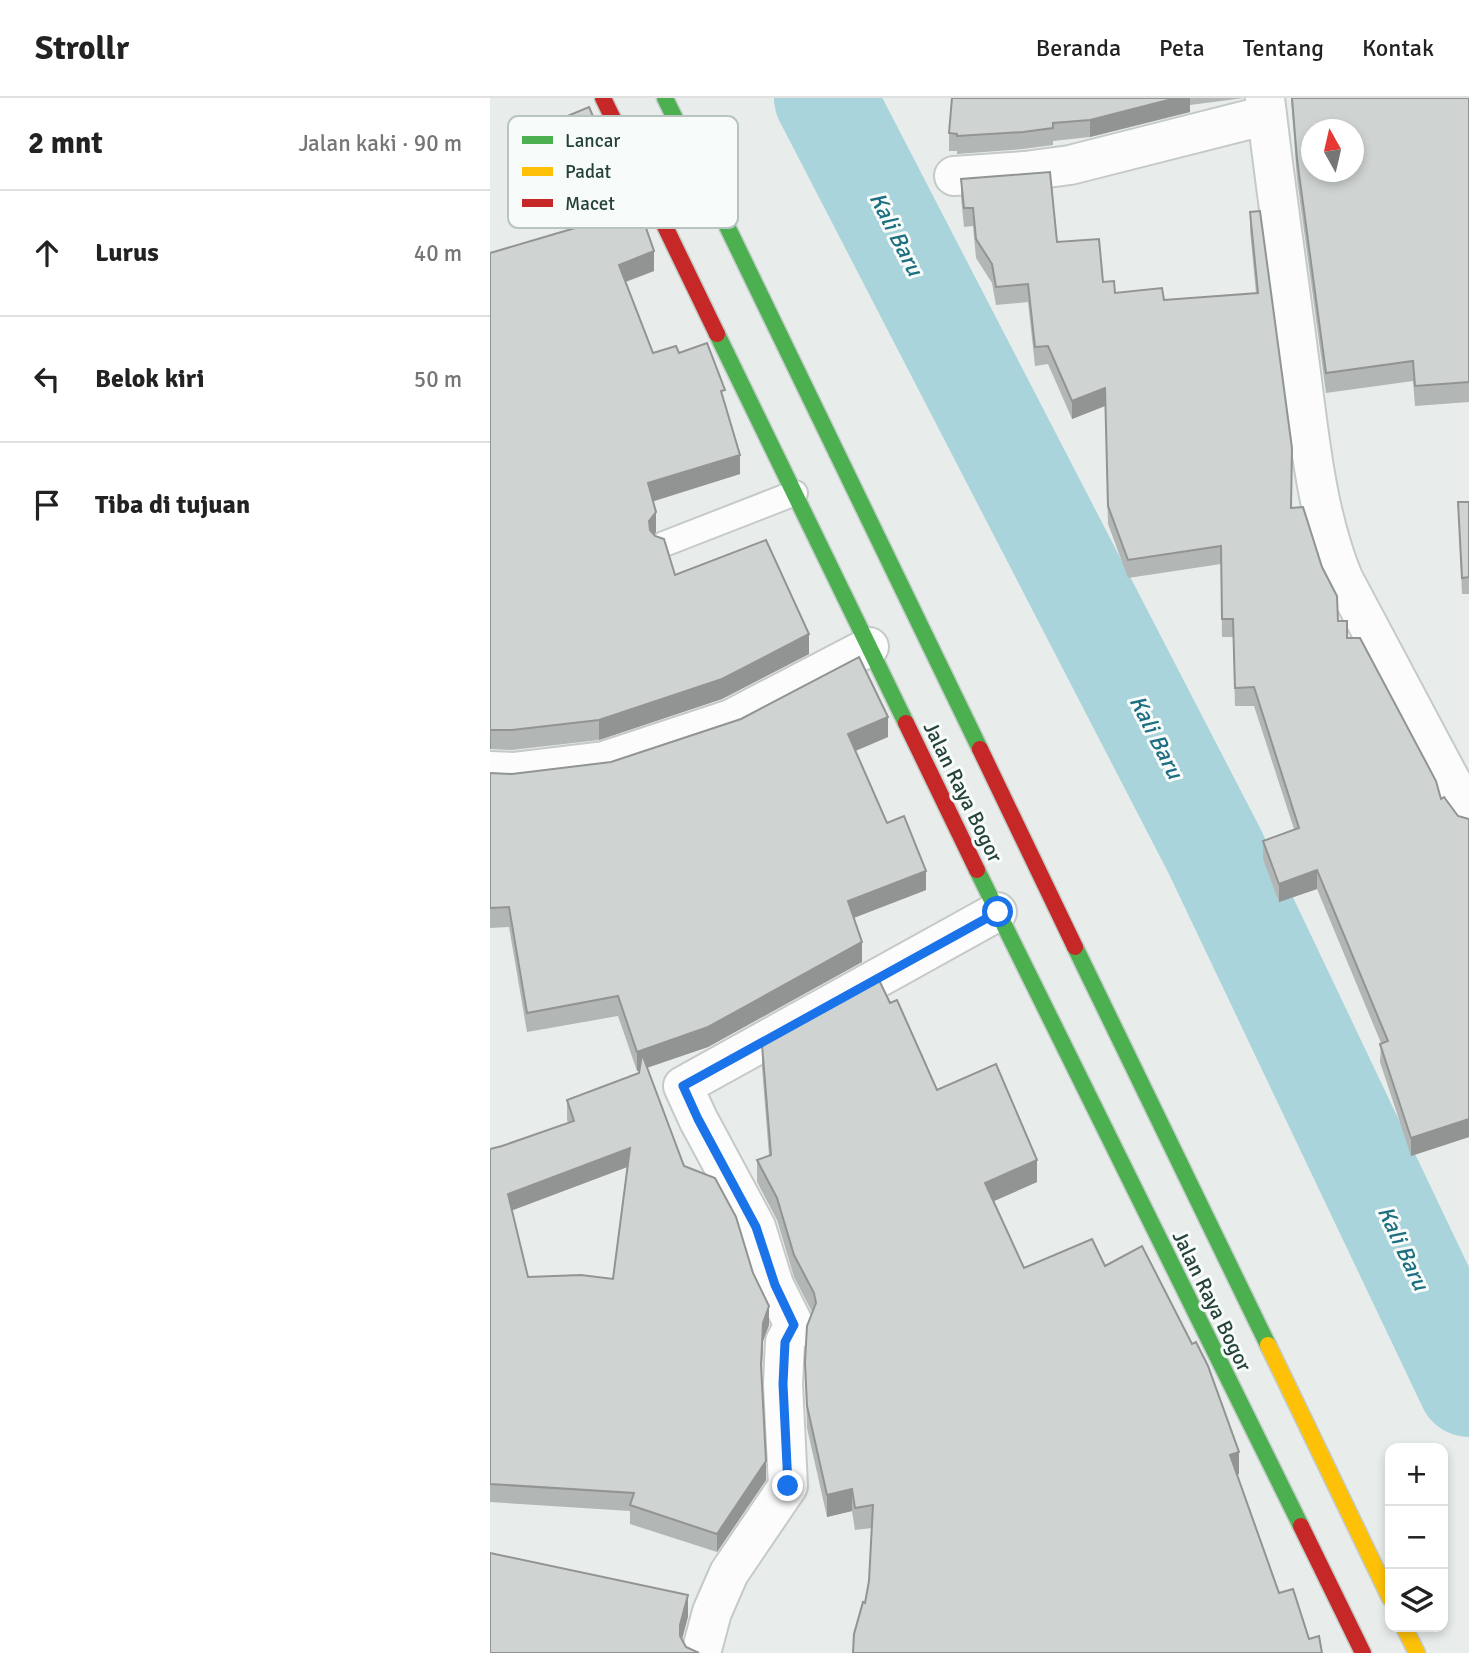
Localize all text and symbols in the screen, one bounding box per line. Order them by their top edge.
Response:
text: Strollr [35,28,129,69]
text: Beranda [1036,33,1121,63]
text: Peta [1159,33,1205,63]
text: Tentang [1243,33,1324,63]
text: Kontak [1362,33,1434,63]
legend [508,116,738,228]
north arrow [1301,119,1364,182]
text: 2 mnt [28,125,103,162]
text: Jalan kaki · 90 m [298,129,462,158]
text: Lancar [565,129,620,153]
text: Padat [565,160,611,184]
water label: Kali Baru [863,187,930,282]
text: Macet [565,192,615,216]
icon: ahead [28,234,66,272]
text: Lurus [95,237,159,269]
text: 40 m [414,239,462,268]
icon: left [28,360,66,398]
text: Belok kiri [95,363,204,395]
text: 50 m [414,365,462,394]
icon: arrive [28,486,66,524]
text: Tiba di tujuan [95,489,250,521]
water label: Kali Baru [1123,690,1190,785]
street label: Jalan Raya Bogor [918,717,1008,867]
route start [982,896,1013,927]
water label: Kali Baru [1371,1201,1436,1296]
street label: Jalan Raya Bogor [1167,1226,1257,1376]
map controls [1385,1443,1448,1632]
button: + [1385,1443,1448,1506]
route end [772,1470,803,1501]
button: − [1385,1506,1448,1569]
button: layers [1385,1569,1448,1632]

